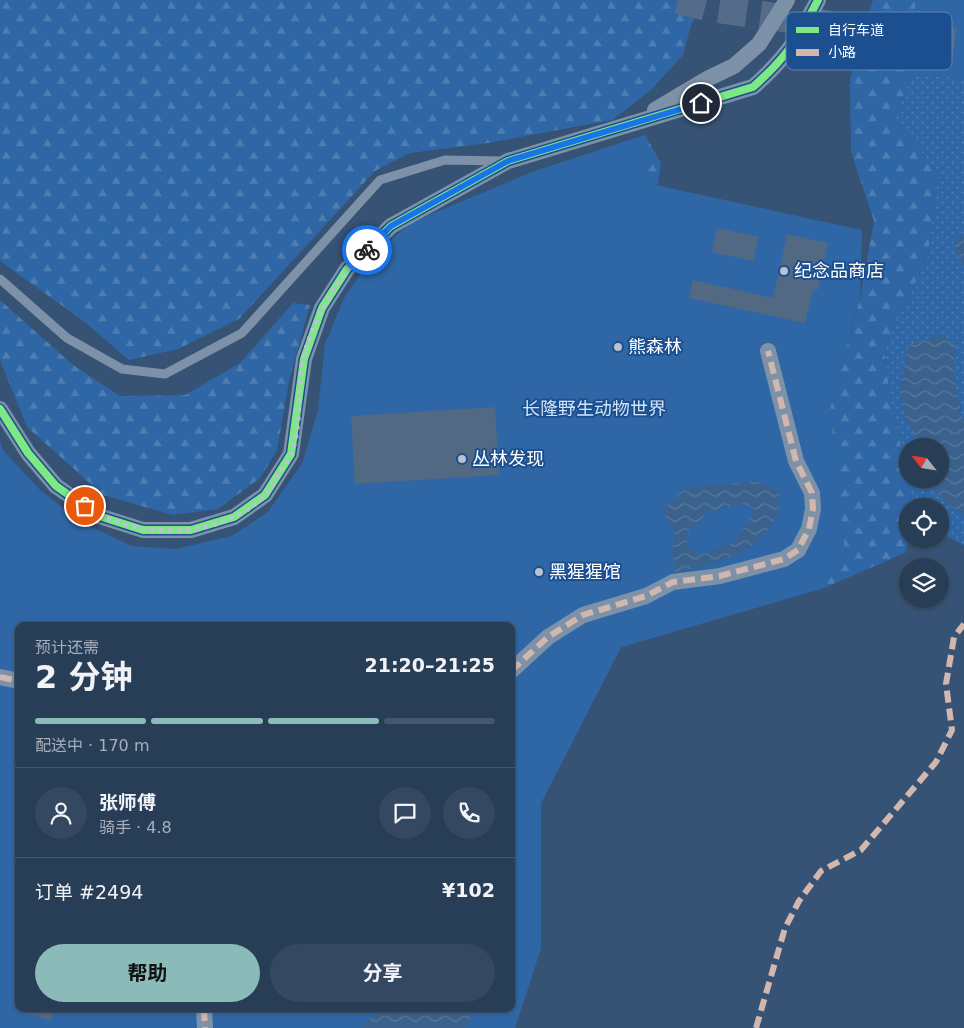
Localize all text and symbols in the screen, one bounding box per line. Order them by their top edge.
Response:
legend [786,12,952,70]
text: 自行车道 [828,22,884,38]
text: 小路 [828,44,856,60]
pin [680,82,722,124]
icon: home [687,89,715,117]
courier [342,225,392,275]
icon: bike [353,236,381,264]
place label: 纪念品商店 [794,260,884,281]
marker: 纪念品商店 [778,265,790,277]
place label: 熊森林 [628,336,682,357]
marker: 熊森林 [612,341,624,353]
park label: 长隆野生动物世界 [522,398,666,419]
north arrow [899,438,949,488]
map controls [899,438,949,608]
place label: 丛林发现 [472,448,544,469]
marker: 丛林发现 [456,453,468,465]
pin [64,485,106,527]
icon: bag [71,492,99,520]
button: locate [899,498,949,548]
button: layers [899,558,949,608]
place label: 黑猩猩馆 [549,561,621,582]
marker: 黑猩猩馆 [533,566,545,578]
text: 预计还需 [35,638,99,657]
text: 21:20–21:25 [365,654,495,676]
text: 2 分钟 [35,658,132,696]
text: 配送中 · 170 m [35,736,149,755]
button: person [35,787,87,839]
button: chat [379,787,431,839]
button: phone [443,787,495,839]
text: 张师傅 [99,791,156,813]
text: 骑手 · 4.8 [99,818,172,837]
text: ¥102 [442,879,495,901]
text: 订单 #2494 [35,881,143,903]
button: 帮助 [35,944,260,1002]
button: 分享 [270,944,495,1002]

